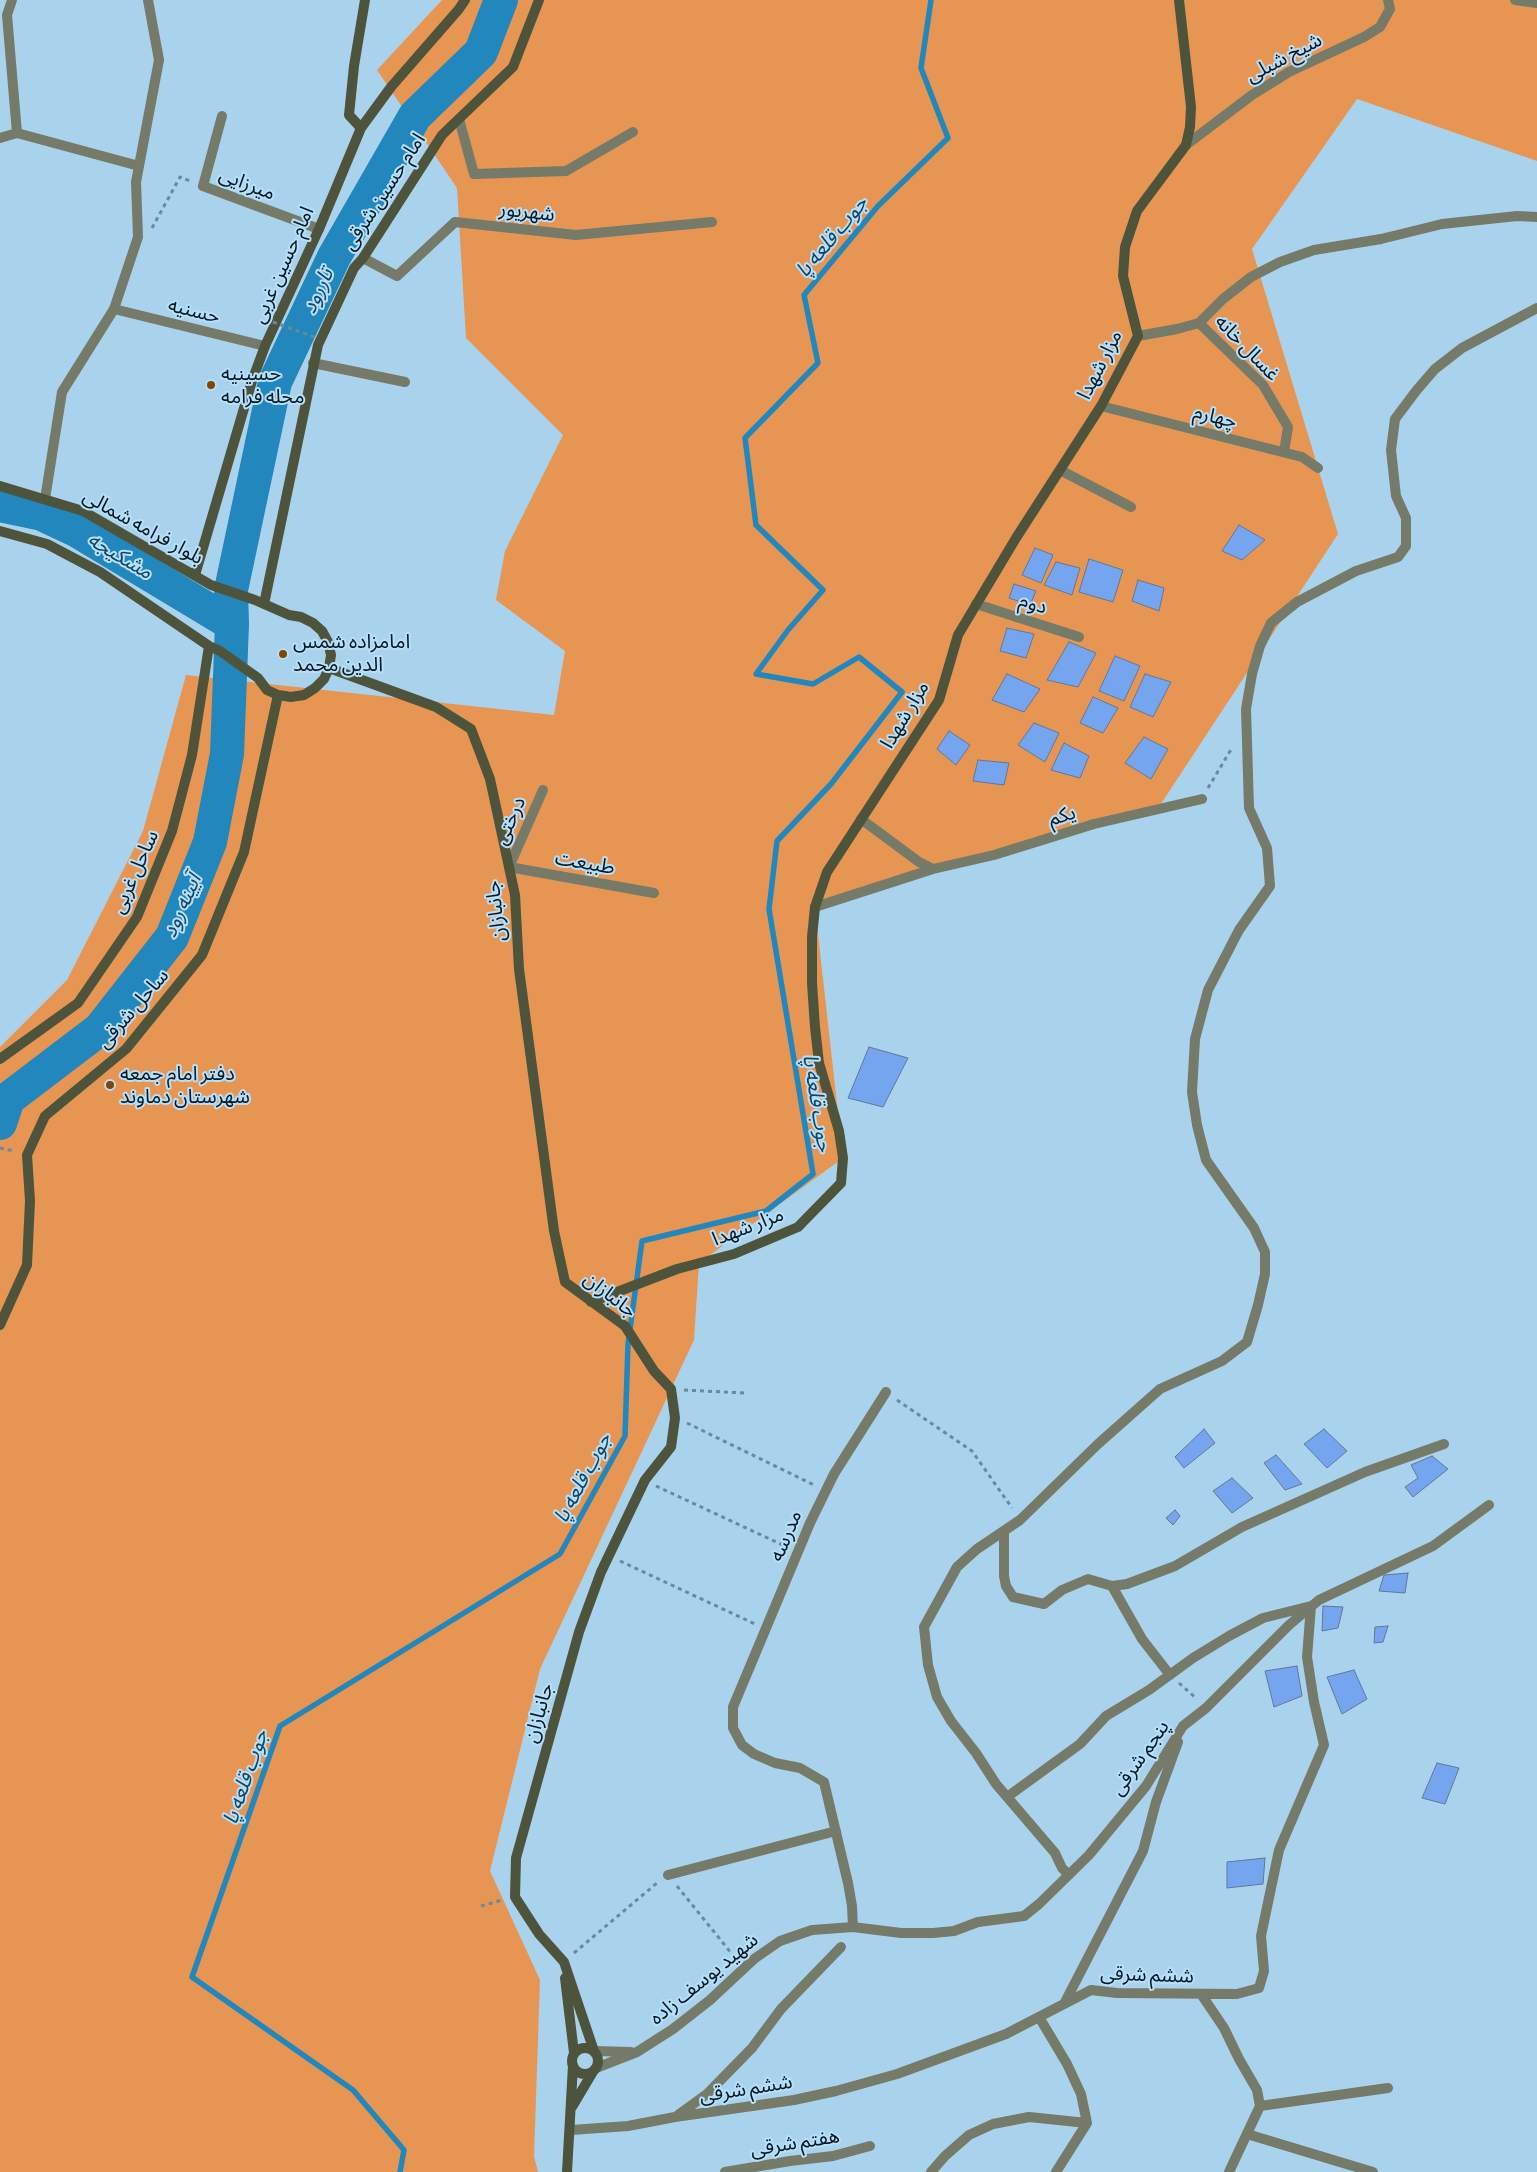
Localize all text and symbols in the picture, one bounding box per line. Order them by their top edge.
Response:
street label: شیخ شبلی [1242,28,1326,88]
street label: امام حسین شرقی [337,129,431,255]
street label: میرزایی [216,162,278,206]
water label: جوب قلعه پا [791,191,873,283]
street label: شهریور [498,197,556,227]
street label: امام حسین غربی [246,203,320,327]
water label: تاررود [297,264,339,318]
street label: حسنیه [165,293,223,329]
street label: غسال خانه [1210,310,1284,386]
street label: مزار شهدا [1072,326,1128,404]
place label: حسینیه محله فرامه [221,362,305,409]
marker: حسینیه محله فرامه [205,379,217,391]
street label: چهارم [1191,400,1239,434]
street label: بلوار فرامه شمالی [79,484,207,570]
water label: مشکیجه [83,527,157,585]
street label: دوم [1016,588,1050,620]
place label: امامزاده شمس الدین محمد [293,630,410,677]
marker: امامزاده شمس الدین محمد [277,648,289,660]
street label: مزار شهدا [876,677,934,753]
street label: درختی [489,793,531,849]
street label: یکم [1045,801,1079,831]
street label: ساحل غربی [106,827,164,917]
street label: طبیعت [553,846,617,880]
water label: آیینه رود [157,870,207,942]
street label: جانبازان [481,879,511,943]
street label: ساحل شرقی [92,964,174,1054]
water label: جوب قلعه پا [797,1052,837,1154]
place label: دفتر امام جمعه شهرستان دماوند [120,1062,250,1109]
marker: دفتر امام جمعه شهرستان دماوند [104,1079,116,1091]
street label: مزار شهدا [709,1202,787,1252]
street label: جانبازان [579,1267,641,1323]
water label: جوب قلعه پا [549,1429,617,1527]
street label: مدرسه [765,1507,807,1565]
street label: جانبازان [519,1680,559,1746]
street label: پنجم شرقی [1105,1716,1175,1800]
water label: جوب قلعه پا [218,1726,274,1828]
street label: شهید یوسف زاده [645,1928,763,2030]
street label: ششم شرقی [1100,1961,1194,1989]
street label: ششم شرقی [698,2070,794,2108]
street label: هفتم شرقی [749,2124,841,2162]

